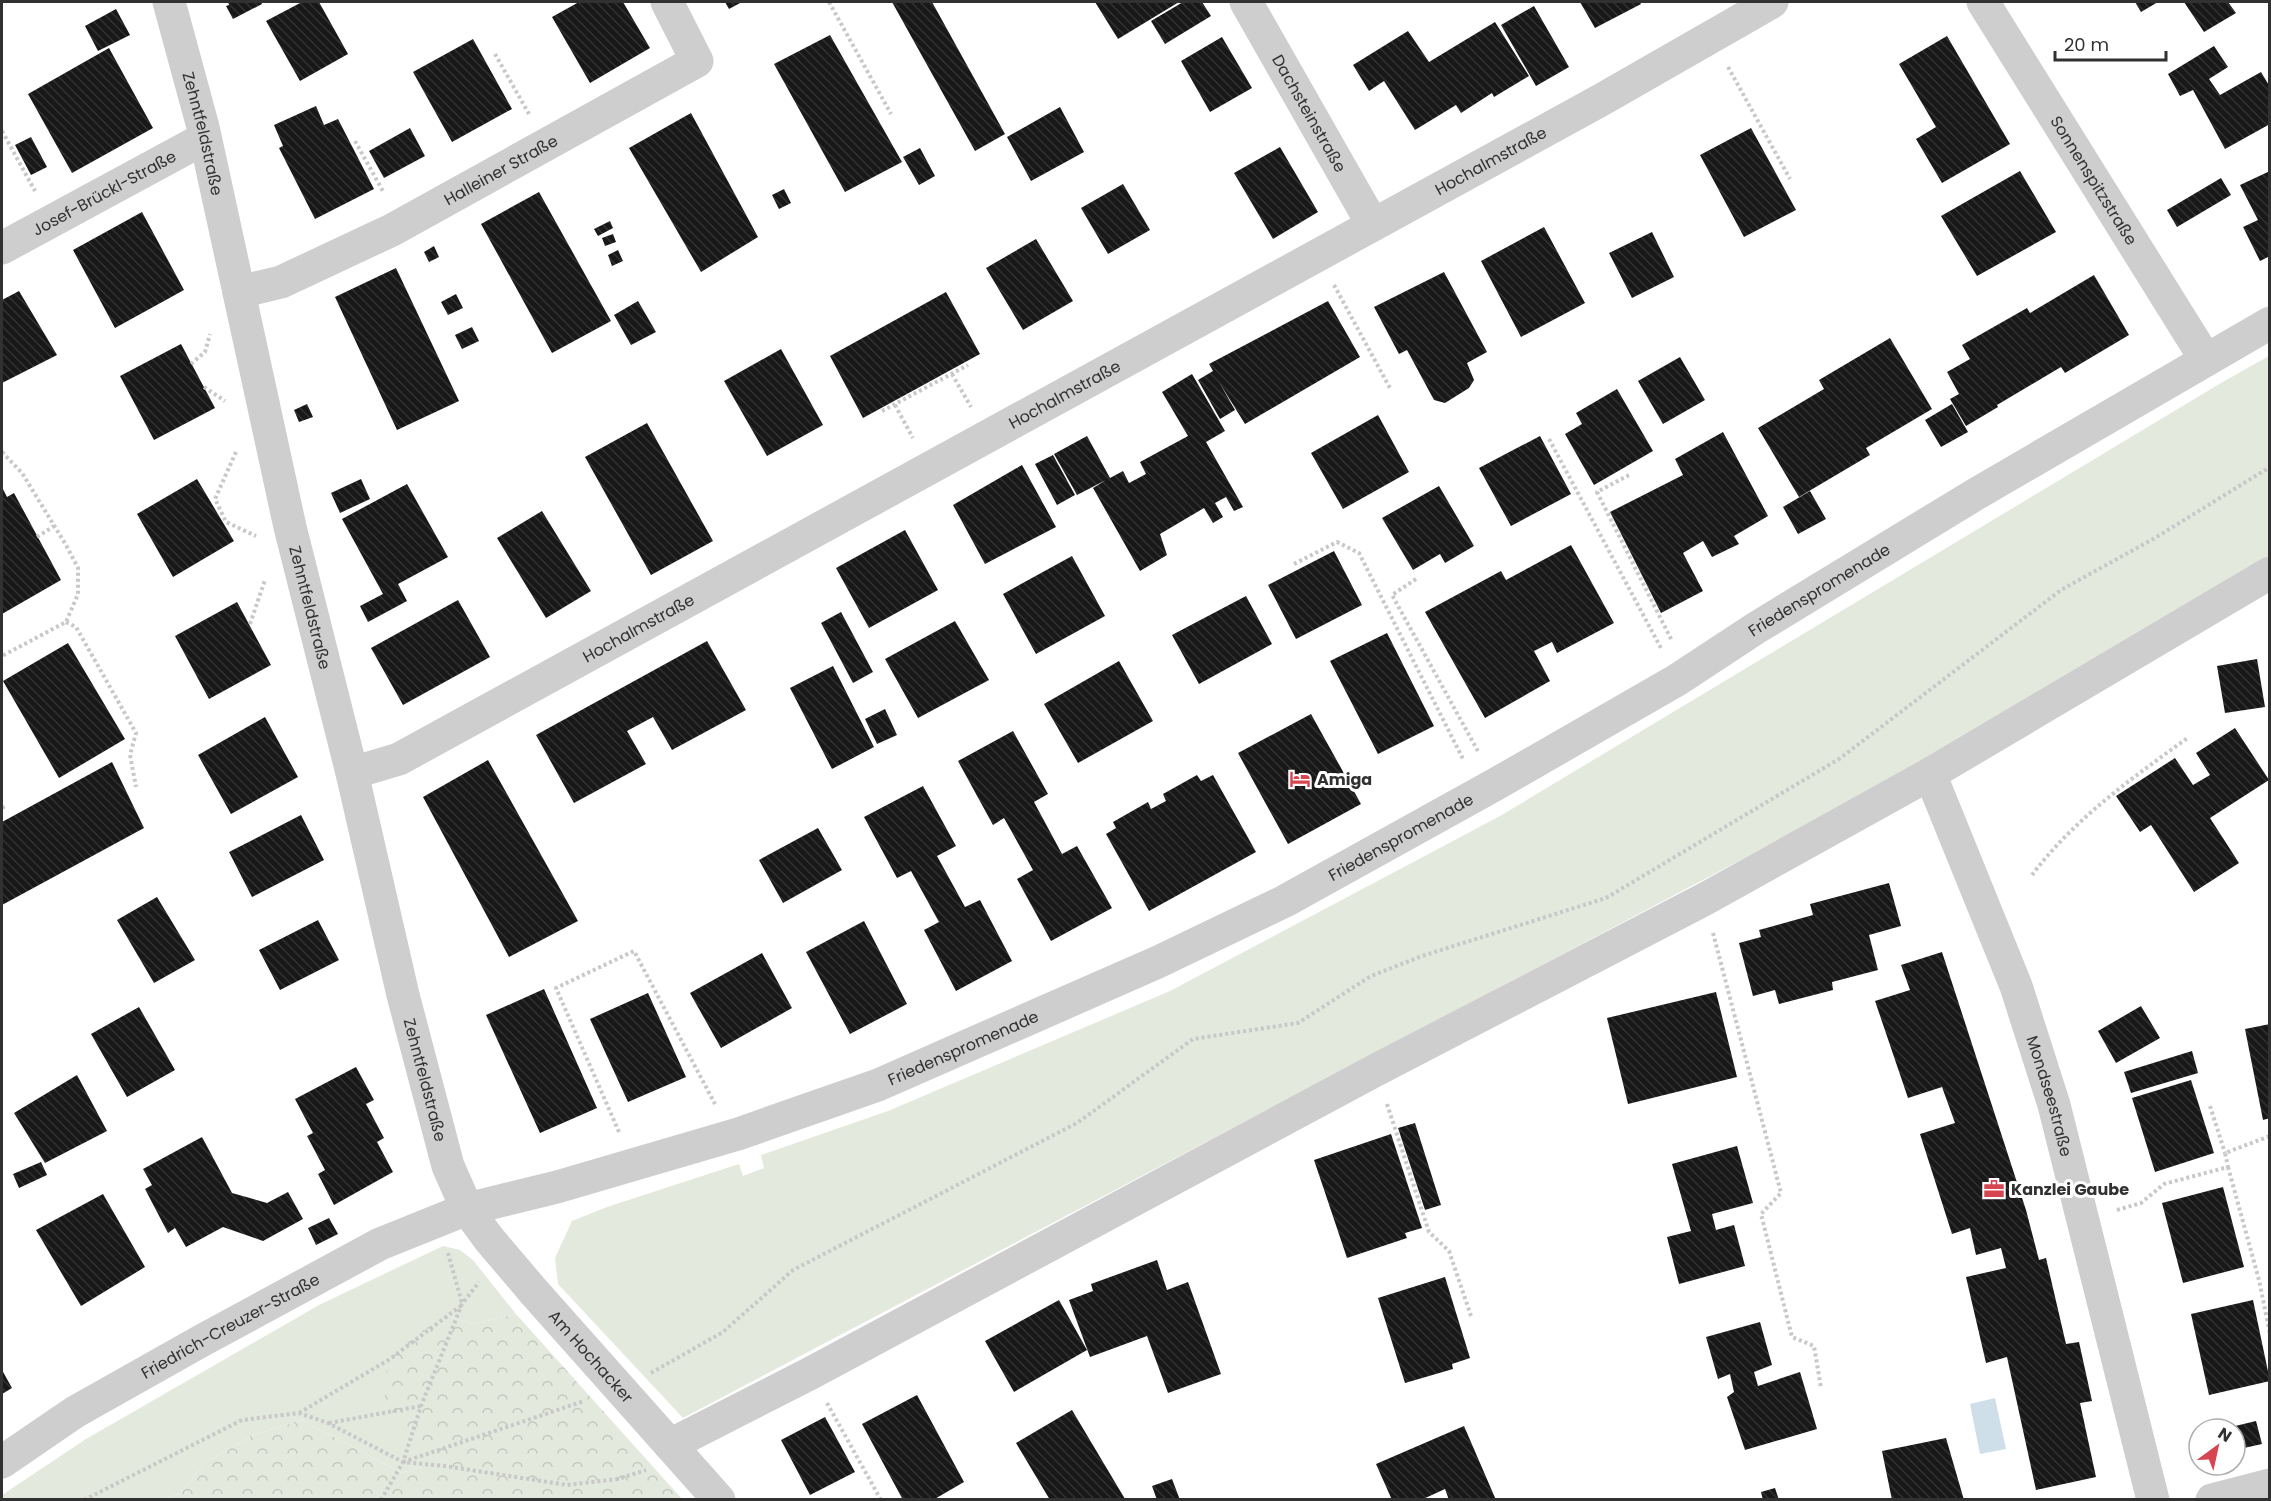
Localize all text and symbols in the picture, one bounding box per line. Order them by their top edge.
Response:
scale bar [2055,24,2166,62]
text: 20 m [2064,32,2109,57]
street label: Dachsteinstraße [1266,50,1352,177]
street label: Zehntfeldstraße [176,69,229,198]
street label: Sonnenspitzstraße [2045,111,2143,250]
street label: Hochalmstraße [1431,121,1551,201]
street label: Halleiner Straße [440,129,562,211]
street label: Josef-Brückl-Straße [28,145,180,242]
street label: Hochalmstraße [1005,355,1125,435]
street label: Friedenspromenade [1744,538,1895,642]
street label: Zehntfeldstraße [283,543,336,672]
street label: Hochalmstraße [579,588,699,668]
hotel icon: Amiga [1288,767,1312,791]
place label: Amiga [1317,768,1372,791]
street label: Friedenspromenade [1324,788,1478,887]
street label: Friedenspromenade [884,1005,1042,1091]
street label: Zehntfeldstraße [398,1016,452,1144]
street label: Mondseestraße [2021,1033,2078,1159]
office icon: Kanzlei Gaube [1982,1177,2006,1201]
place label: Kanzlei Gaube [2011,1178,2129,1201]
street label: Friedrich-Creuzer-Straße [137,1268,324,1385]
street label: Am Hochacker [543,1305,639,1408]
north arrow [2187,1417,2247,1477]
text: N [2214,1422,2236,1448]

